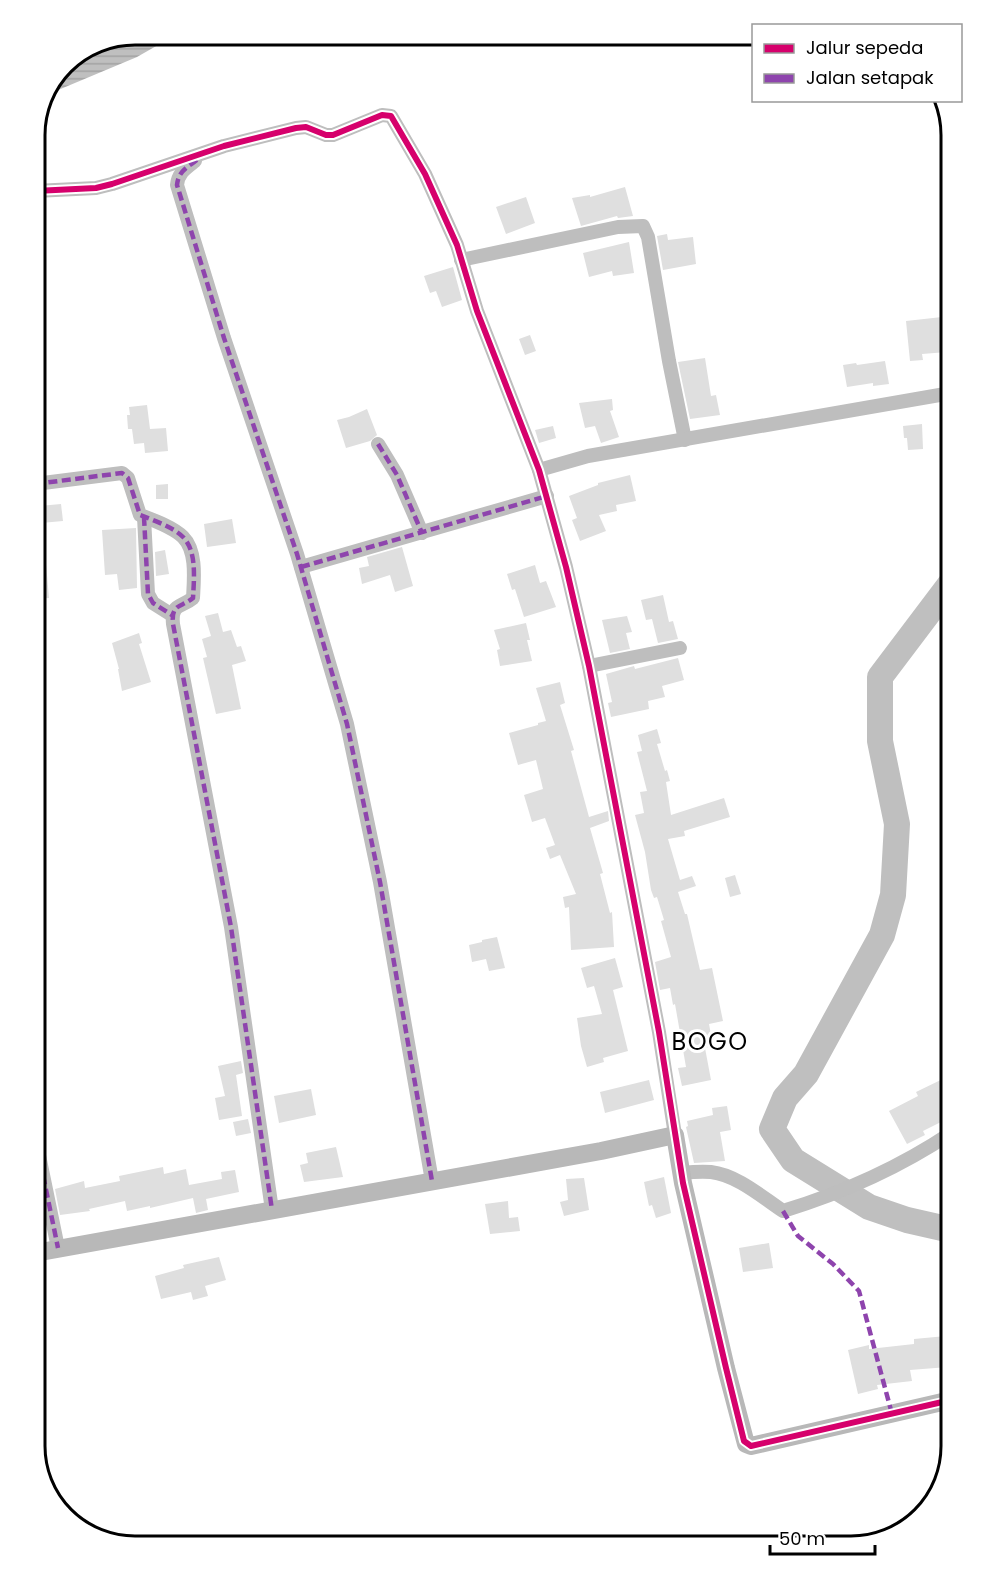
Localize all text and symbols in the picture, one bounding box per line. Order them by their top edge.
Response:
legend [752,24,962,102]
text: Jalur sepeda [806,35,923,60]
text: Jalan setapak [806,65,934,90]
district label: BOGO [671,1025,749,1058]
scale bar [770,1518,875,1556]
text: 50 m [779,1526,825,1551]

